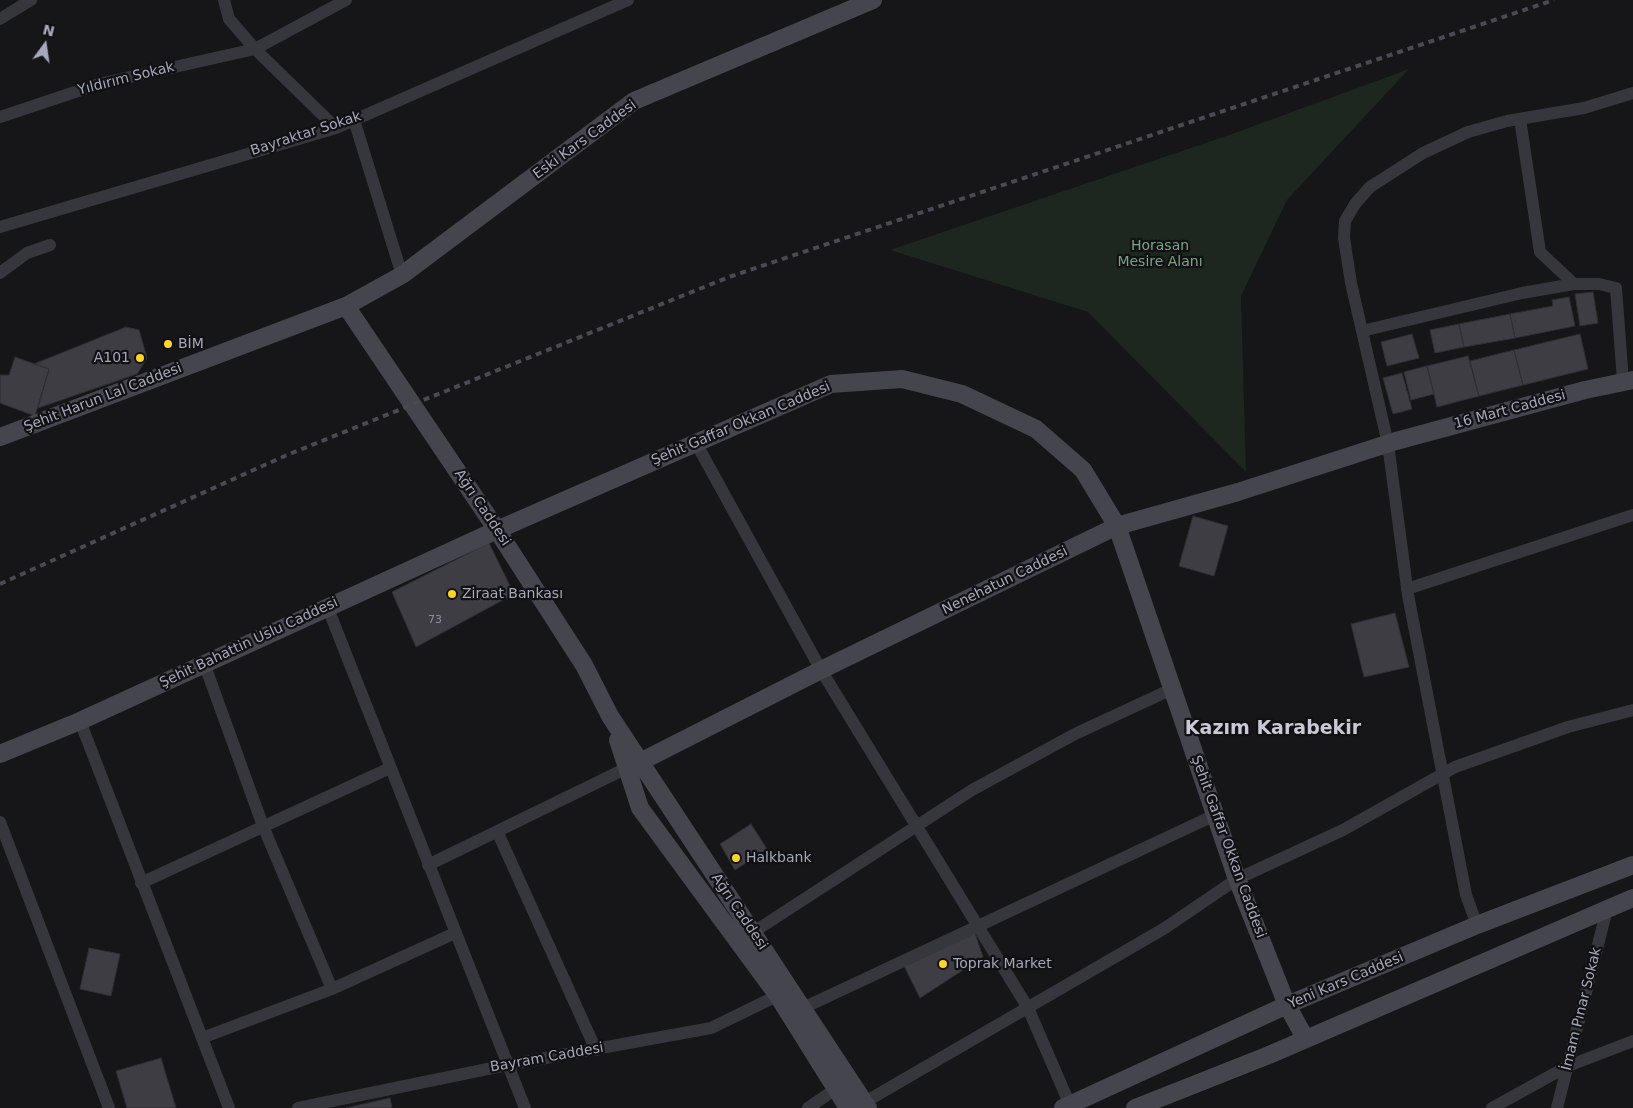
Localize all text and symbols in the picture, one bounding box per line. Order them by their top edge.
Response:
north arrow [20,20,70,70]
text: N [41,21,56,40]
street label: Yıldırım Sokak [76,59,176,99]
street label: Eski Kars Caddesi [530,97,640,183]
street label: Bayraktar Sokak [249,108,363,160]
park label: Horasan Mesire Alanı [1117,238,1203,270]
place label: BİM [178,336,204,352]
marker: BİM [162,338,174,350]
place label: A101 [94,350,130,366]
marker: A101 [134,352,146,364]
street label: Şehit Harun Lal Caddesi [22,360,184,436]
street label: Şehit Gaffar Okkan Caddesi [649,379,833,469]
street label: 16 Mart Caddesi [1453,387,1567,433]
street label: Ağrı Caddesi [450,467,514,549]
street label: Nenehatun Caddesi [939,543,1071,619]
place label: Ziraat Bankası [462,586,563,602]
marker: Ziraat Bankası [446,588,458,600]
street label: Şehit Bahattin Uslu Caddesi [157,594,341,692]
house number: 73 [428,613,442,627]
district label: Kazım Karabekir [1185,718,1361,740]
street label: Şehit Gaffar Okkan Caddesi [1187,754,1269,940]
place label: Halkbank [746,850,812,866]
marker: Halkbank [730,852,742,864]
street label: Ağrı Caddesi [707,871,771,953]
street label: İmam Pınar Sokak [1559,946,1605,1072]
street label: Yeni Kars Caddesi [1286,949,1406,1013]
place label: Toprak Market [953,956,1052,972]
marker: Toprak Market [937,958,949,970]
street label: Bayram Caddesi [489,1040,605,1076]

